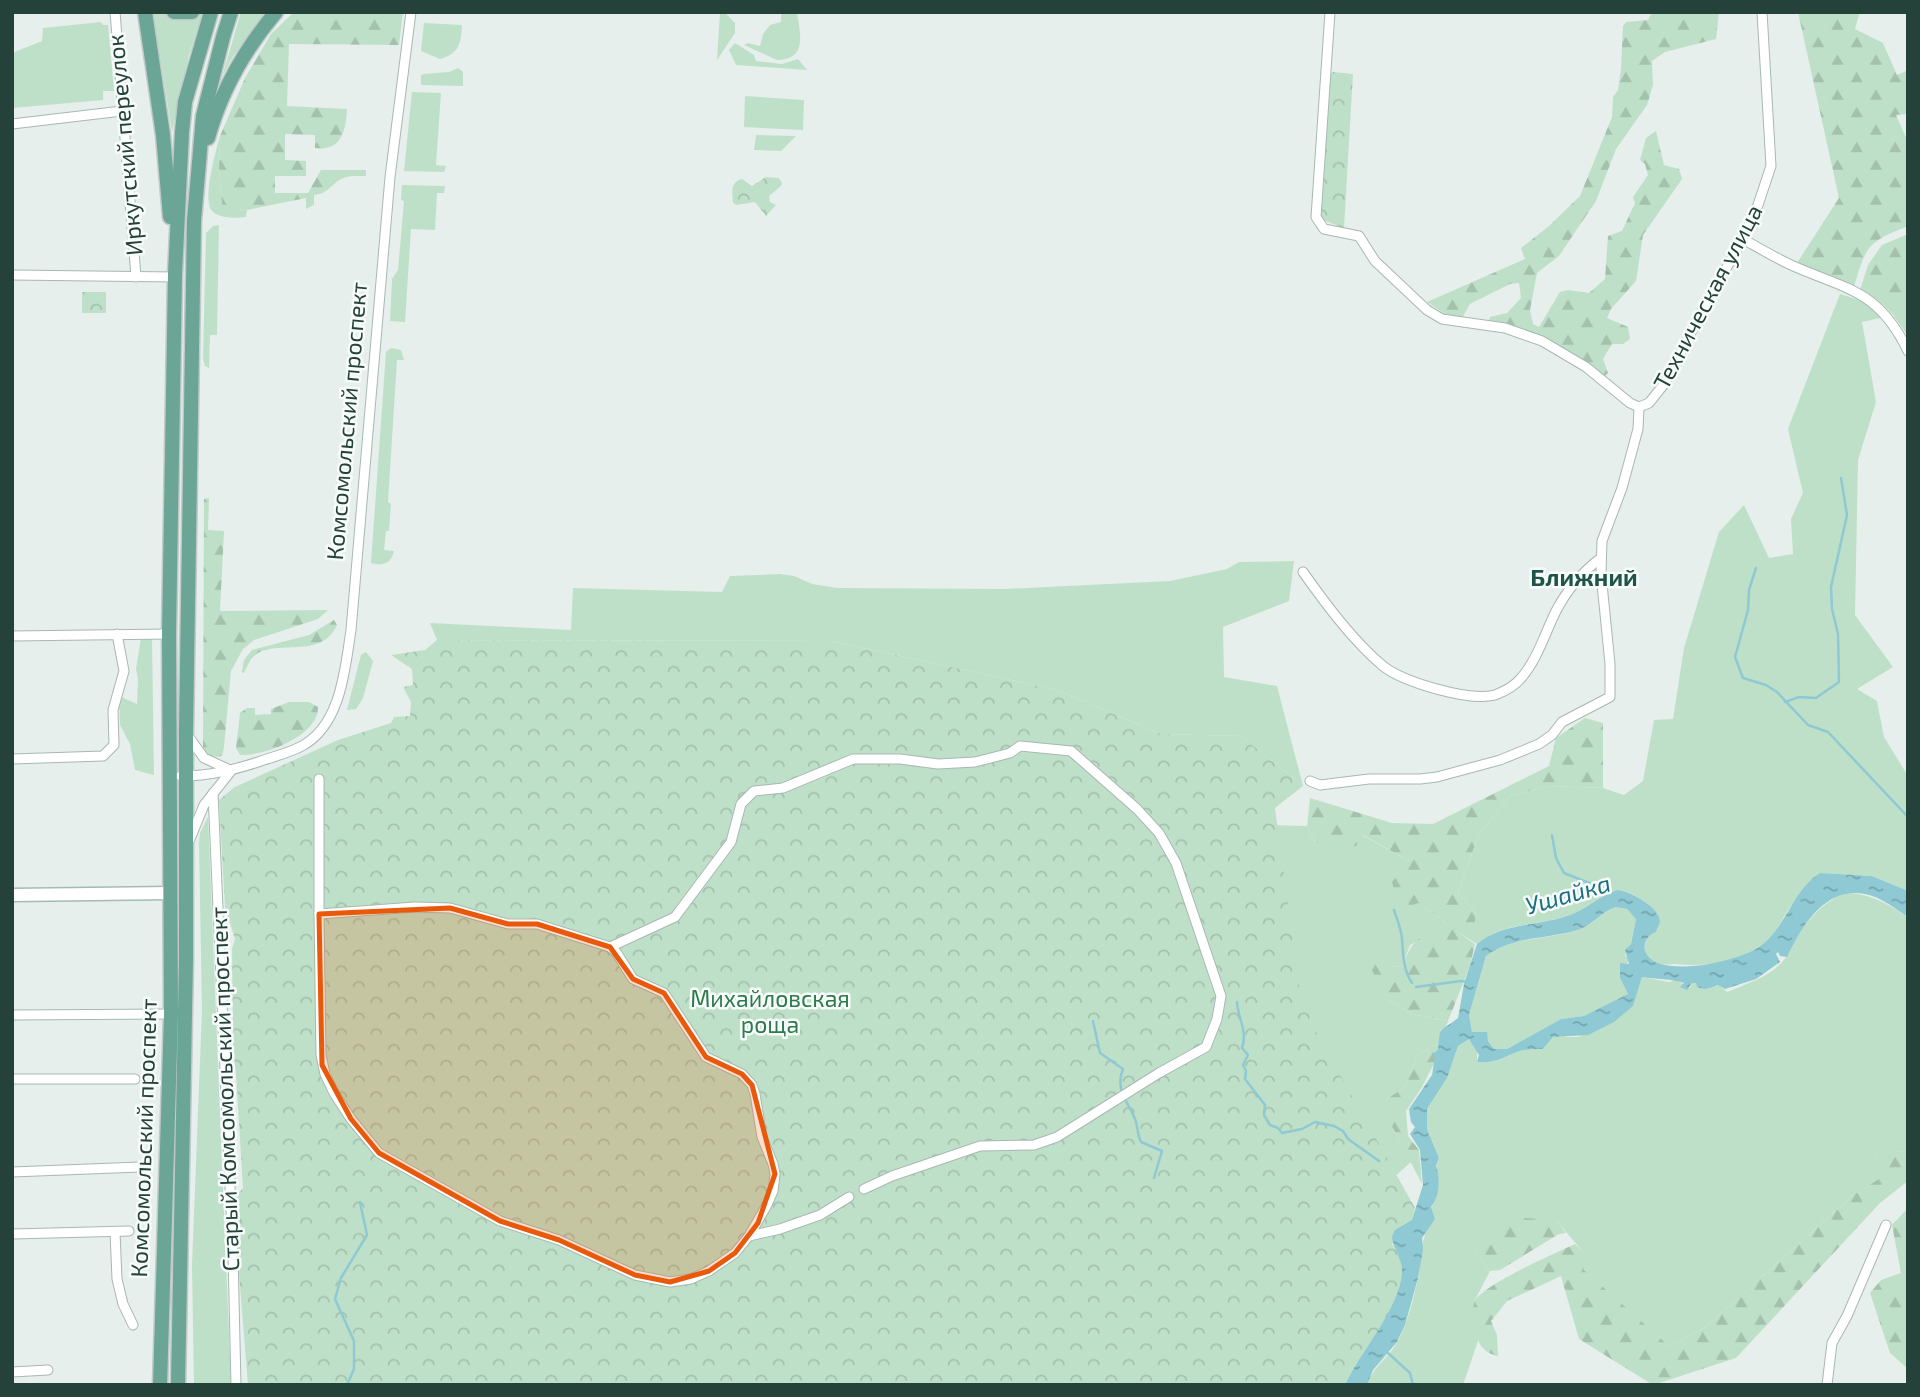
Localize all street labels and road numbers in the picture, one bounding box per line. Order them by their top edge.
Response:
street label: Иркутский переулок [100,33,149,257]
street label: Техническая улица [1647,200,1768,394]
street label: Комсомольский проспект [320,281,372,561]
street label: Старый Комсомольский проспект [204,906,244,1272]
street label: Комсомольский проспект [124,998,162,1278]

